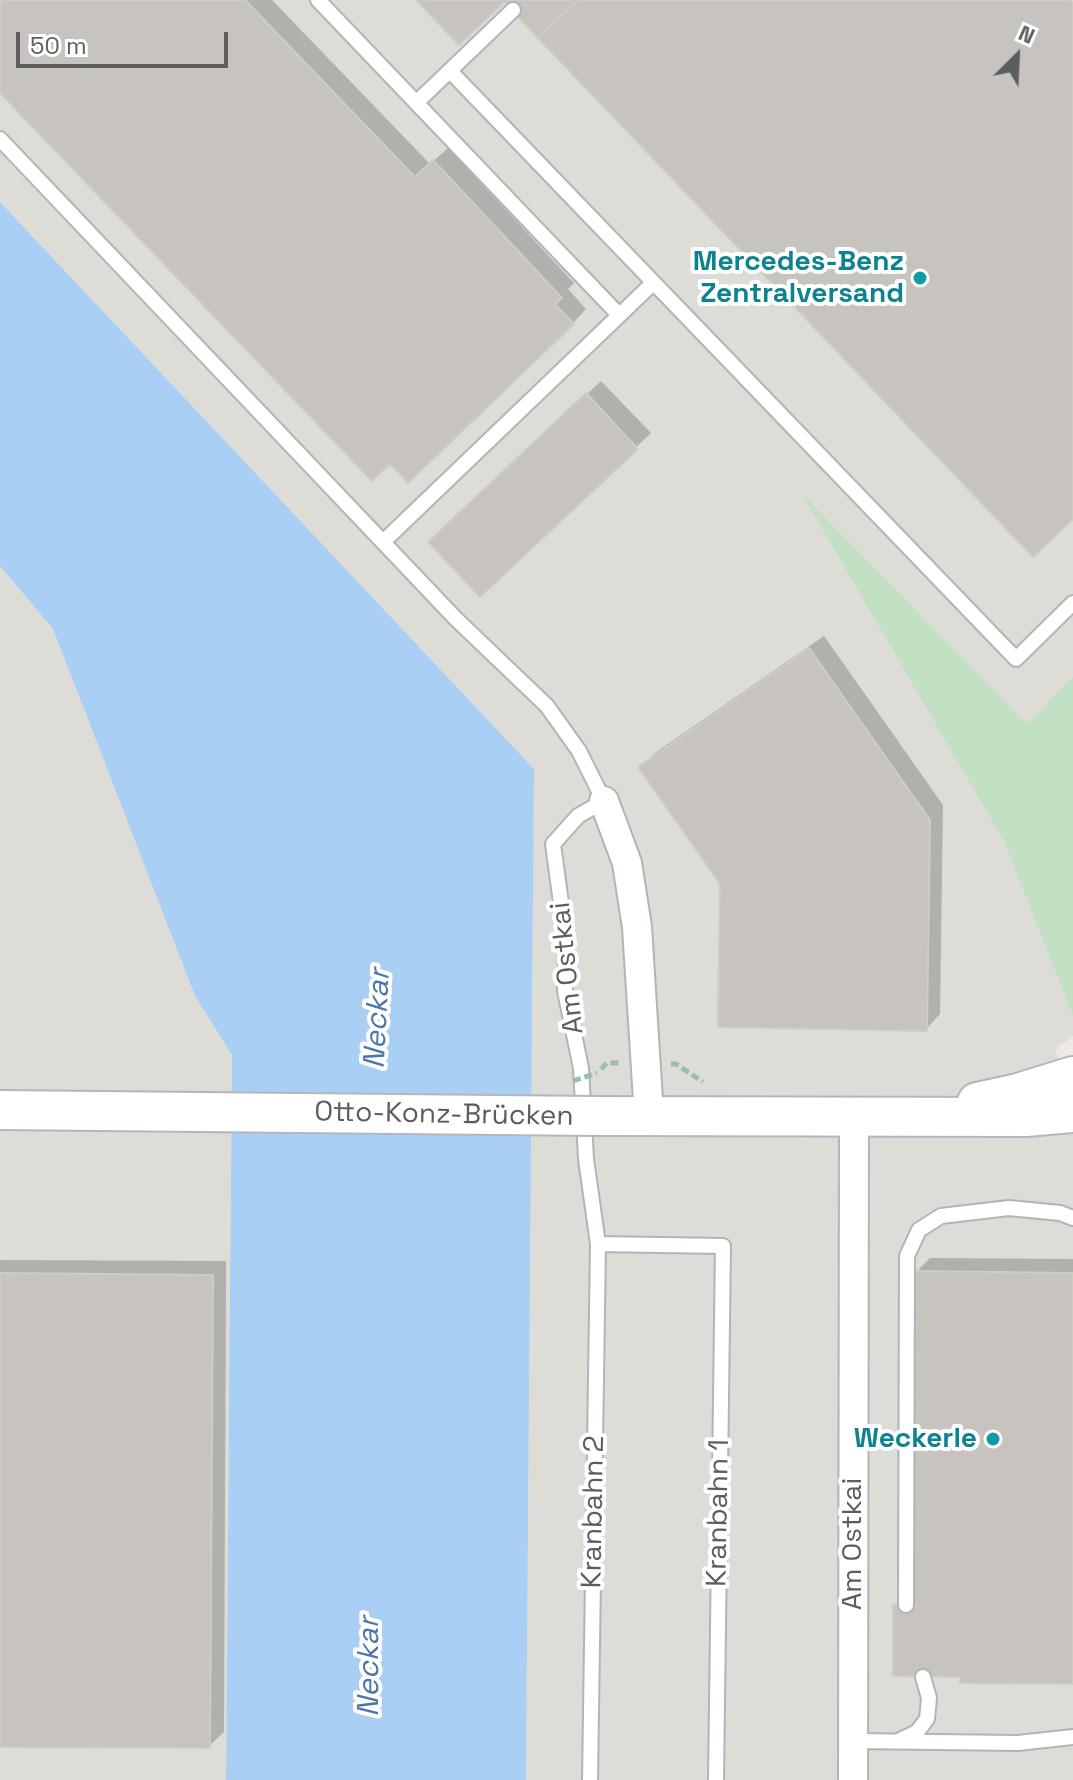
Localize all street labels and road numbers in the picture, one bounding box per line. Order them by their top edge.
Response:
street label: Am Ostkai [544,900,592,1036]
street label: Otto-Konz-Brücken [314,1096,574,1134]
street label: Kranbahn 2 [576,1435,612,1589]
street label: Kranbahn 1 [701,1439,737,1587]
street label: Am Ostkai [836,1478,870,1610]

